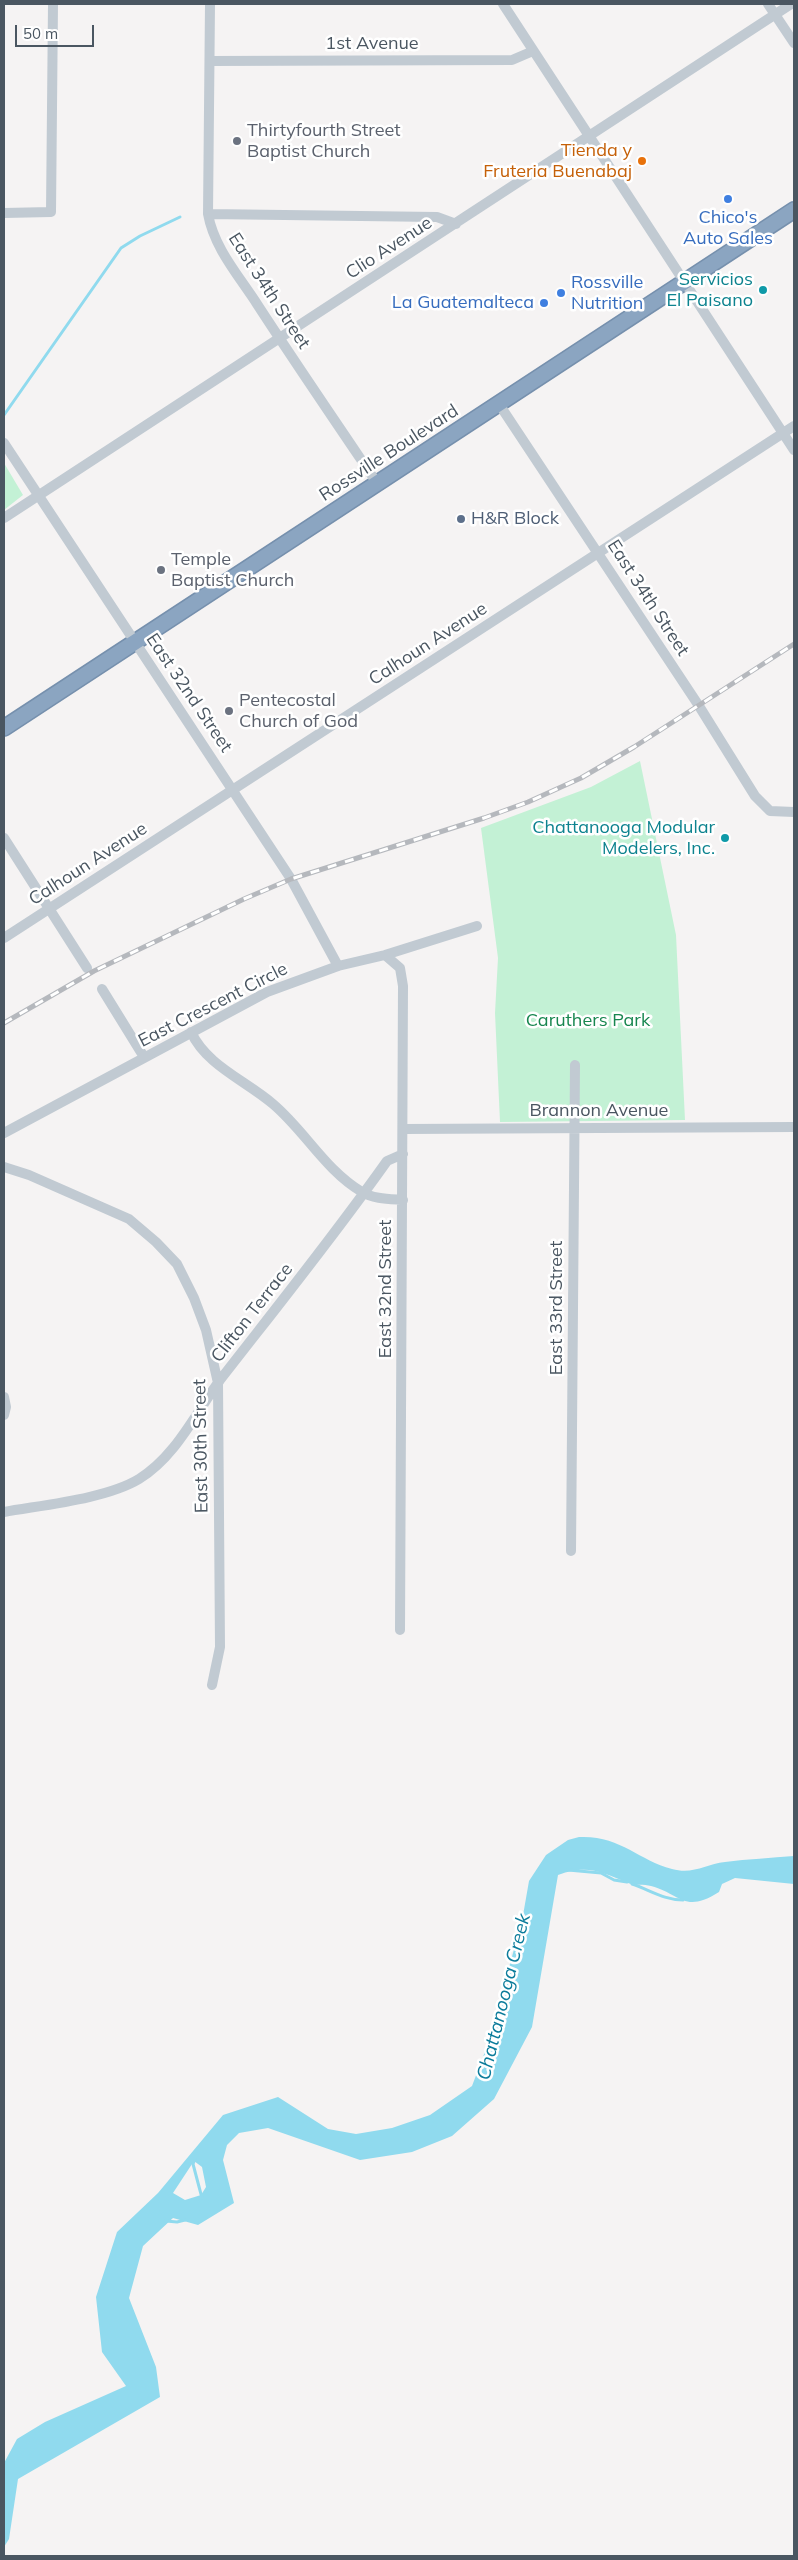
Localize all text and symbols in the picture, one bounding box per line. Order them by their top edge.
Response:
scale bar [18,15,96,47]
text: 50 m [23,24,58,43]
street label: 1st Avenue [325,33,419,55]
place label: Thirtyfourth Street Baptist Church [247,120,401,162]
marker: Thirtyfourth Street Baptist Church [231,135,243,147]
place label: Tienda y Fruteria Buenabaj [483,140,632,182]
marker: Tienda y Fruteria Buenabaj [636,155,648,167]
marker: Chico's Auto Sales [722,193,734,205]
place label: Chico's Auto Sales [683,207,773,250]
street label: Clio Avenue [342,212,436,284]
street label: East 34th Street [223,229,315,353]
place label: Servicios El Paisano [667,269,753,312]
place label: Rossville Nutrition [571,272,643,314]
marker: Servicios El Paisano [757,284,769,296]
marker: Rossville Nutrition [555,287,567,299]
place label: La Guatemalteca [392,292,534,314]
marker: La Guatemalteca [538,297,550,309]
street label: Rossville Boulevard [315,400,463,506]
place label: H&R Block [471,508,559,530]
marker: H&R Block [455,513,467,525]
street label: East 34th Street [602,536,694,660]
place label: Temple Baptist Church [171,549,294,592]
marker: Temple Baptist Church [155,564,167,576]
street label: Calhoun Avenue [365,598,491,690]
street label: East 32nd Street [141,630,237,756]
place label: Pentecostal Church of God [239,690,358,732]
marker: Pentecostal Church of God [223,705,235,717]
place label: Chattanooga Modular Modelers, Inc. [532,817,715,860]
street label: Calhoun Avenue [25,818,151,910]
marker: Chattanooga Modular Modelers, Inc. [719,832,731,844]
street label: East Crescent Circle [135,958,291,1052]
park label: Caruthers Park [526,1010,650,1032]
street label: Brannon Avenue [530,1100,668,1122]
street label: East 32nd Street [375,1220,397,1358]
street label: East 33rd Street [546,1241,568,1375]
street label: Clifton Terrace [207,1259,297,1367]
street label: East 30th Street [189,1379,213,1513]
water label: Chattanooga Creek [472,1911,536,2083]

